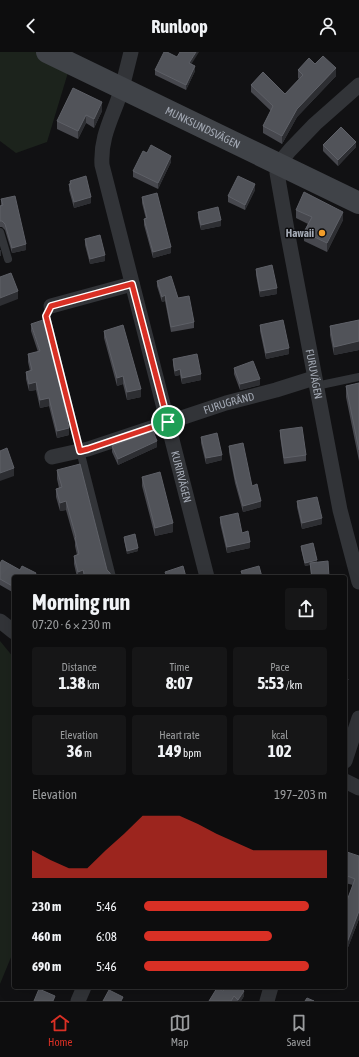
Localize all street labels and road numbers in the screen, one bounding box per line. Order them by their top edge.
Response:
street label: MUNKSUNDSVÄGEN [163,104,242,151]
street label: FURUVÄGEN [304,348,325,400]
street label: FURUGRÄND [202,390,255,416]
street label: KURIRVÄGEN [169,449,194,504]

